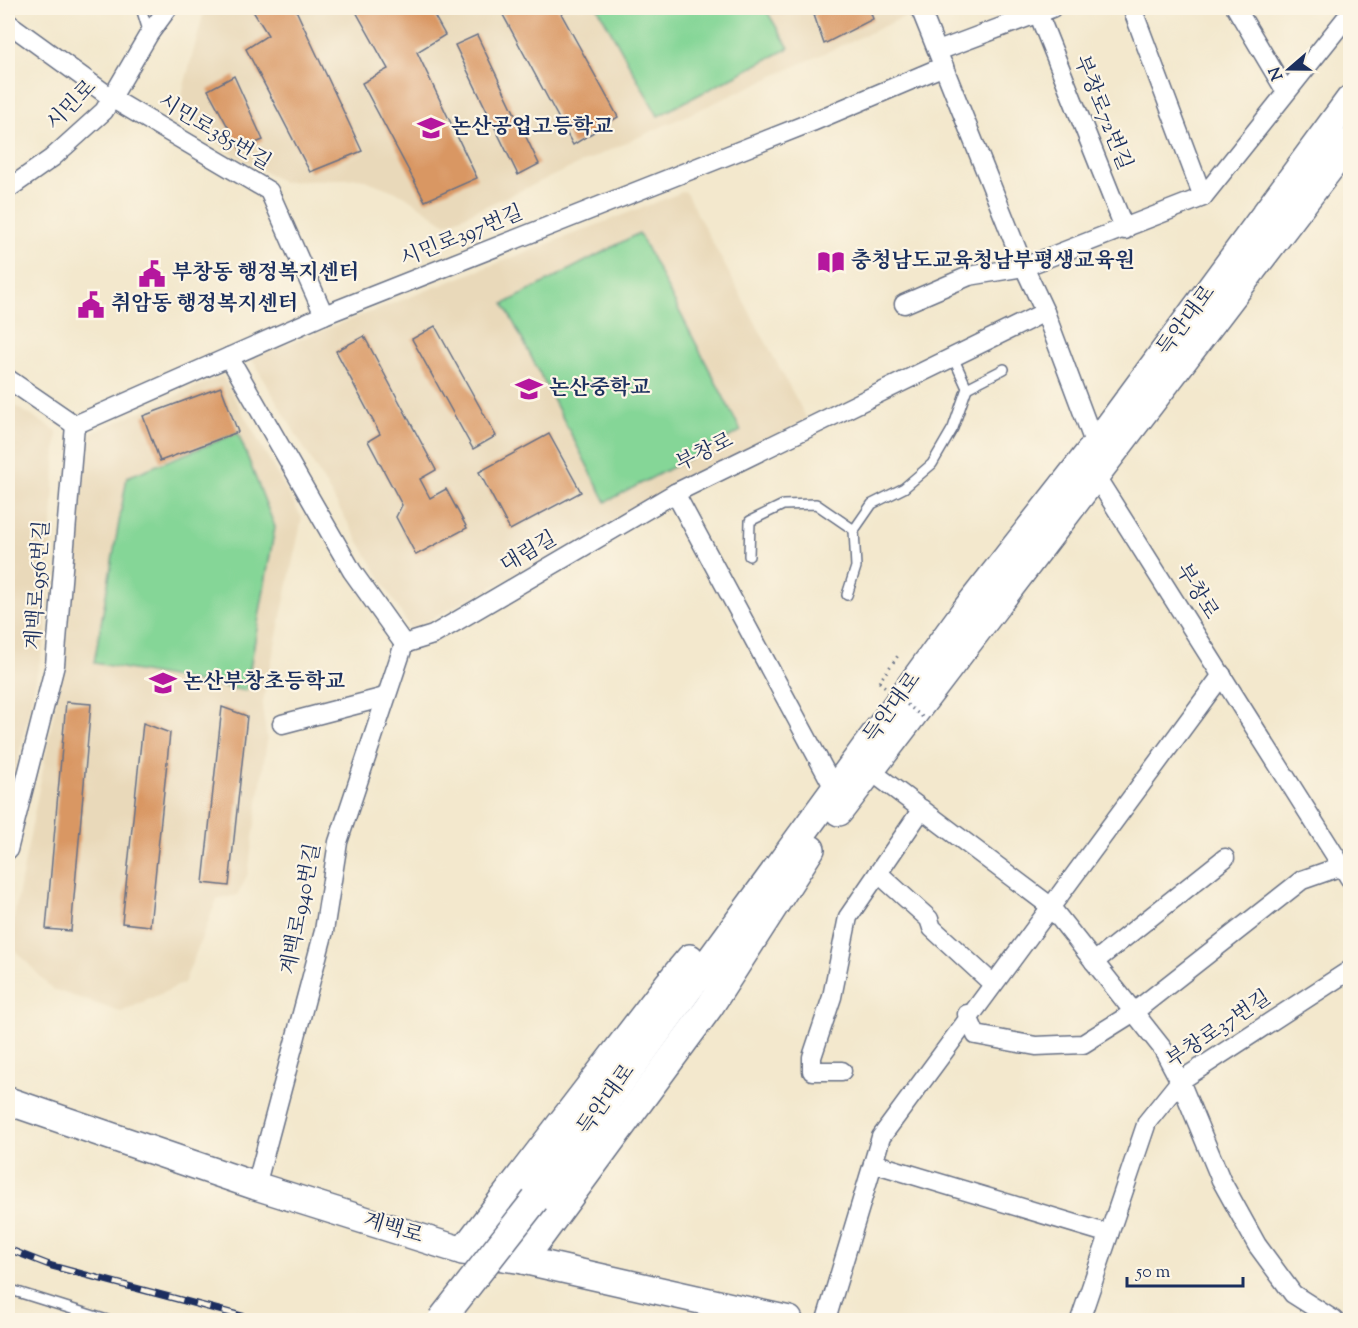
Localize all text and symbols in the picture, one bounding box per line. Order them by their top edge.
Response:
north arrow [1259,39,1319,99]
street label: 부창로72번길 [1065,51,1139,175]
text: N [1264,63,1290,83]
street label: 시민로 [40,74,104,138]
street label: 시민로385번길 [152,87,276,179]
school or university icon: 논산공업고등학교 [416,113,446,143]
place label: 논산공업고등학교 [451,113,613,143]
street label: 시민로397번길 [396,199,528,275]
library icon: 충청남도교육청남부평생교육원 [816,247,846,277]
place label: 충청남도교육청남부평생교육원 [851,247,1135,277]
public building icon: 부창동 행정복지센터 [137,259,167,289]
place label: 부창동 행정복지센터 [172,259,359,289]
street label: 득안대로 [1151,280,1223,362]
public building icon: 취암동 행정복지센터 [76,290,106,320]
place label: 취암동 행정복지센터 [111,290,298,320]
school or university icon: 논산중학교 [514,374,544,404]
place label: 논산중학교 [549,374,650,404]
street label: 부창로 [671,426,739,480]
street label: 계백로956번길 [20,519,58,651]
street label: 대림길 [495,525,563,581]
street label: 부창로 [1167,558,1225,626]
street label: 득안대로 [857,666,929,750]
school or university icon: 논산부창초등학교 [148,668,178,698]
place label: 논산부창초등학교 [183,668,345,698]
street label: 계백로940번길 [275,841,329,977]
street label: 부창로37번길 [1161,984,1277,1076]
street label: 득안대로 [571,1058,643,1142]
street label: 계백로 [360,1206,426,1252]
scale bar [1127,1250,1242,1288]
text: 50 m [1135,1260,1171,1286]

